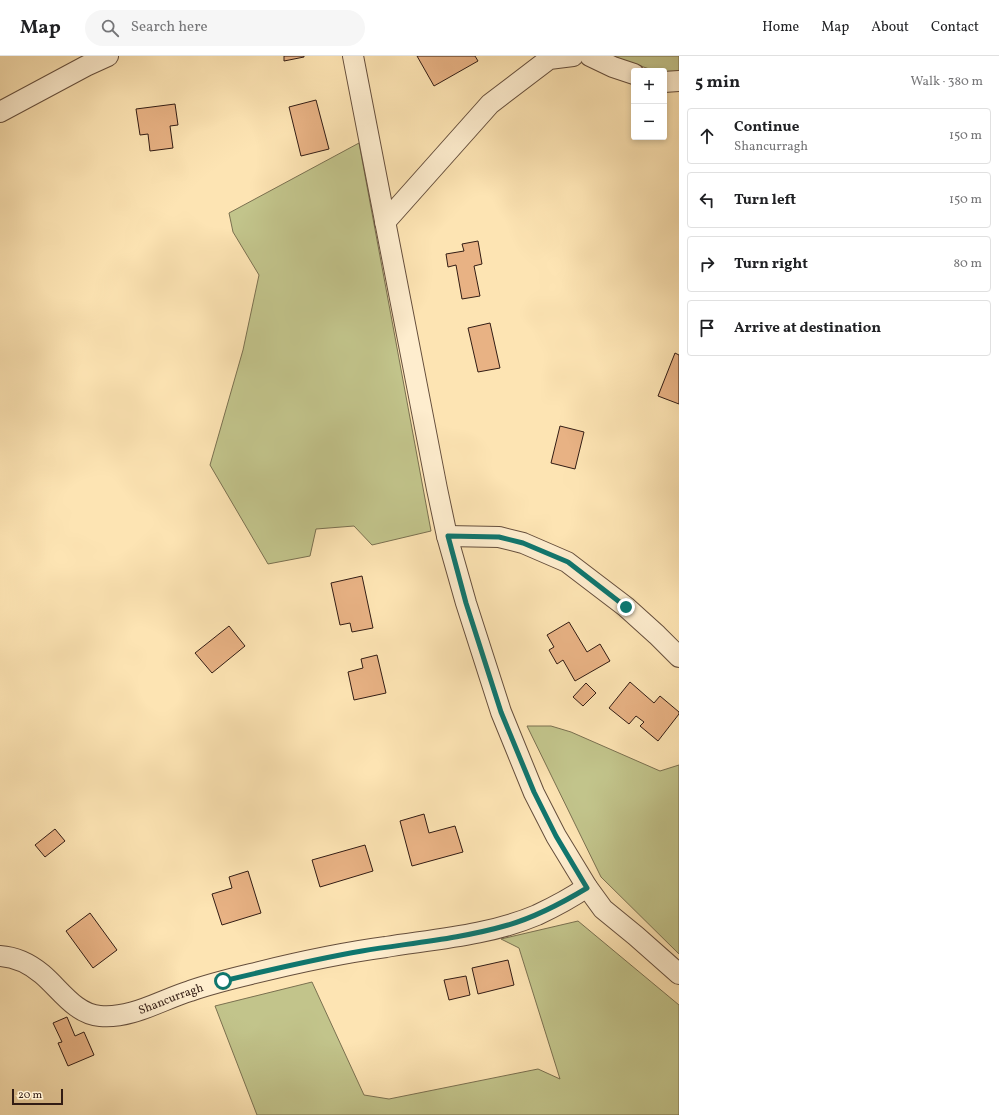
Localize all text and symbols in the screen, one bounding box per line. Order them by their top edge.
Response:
search box [85,10,365,46]
text: Map [20,15,61,41]
icon: search [99,17,121,39]
text: Search here [131,17,208,38]
text: Home [762,18,799,37]
text: Map [821,18,849,37]
text: About [871,18,909,37]
text: Contact [931,18,979,37]
map controls [631,68,667,140]
button: + [631,68,667,104]
text: 5 min [695,71,740,94]
text: Walk · 380 m [910,73,983,91]
button: − [631,104,667,140]
text: Continue [734,117,799,138]
icon: ahead [696,125,718,147]
text: 150 m [949,127,982,145]
text: Shancurragh [734,138,808,156]
icon: left [696,189,718,211]
text: Turn left [734,190,796,211]
text: 150 m [949,191,982,209]
icon: right [696,253,718,275]
text: Turn right [734,254,808,275]
text: 80 m [953,255,982,273]
icon: arrive [696,317,718,339]
text: Arrive at destination [734,318,881,339]
route end [617,598,635,616]
route start [214,972,232,990]
street label: Shancurragh [136,980,206,1019]
scale bar [12,1087,63,1106]
text: 20 m [18,1088,42,1103]

